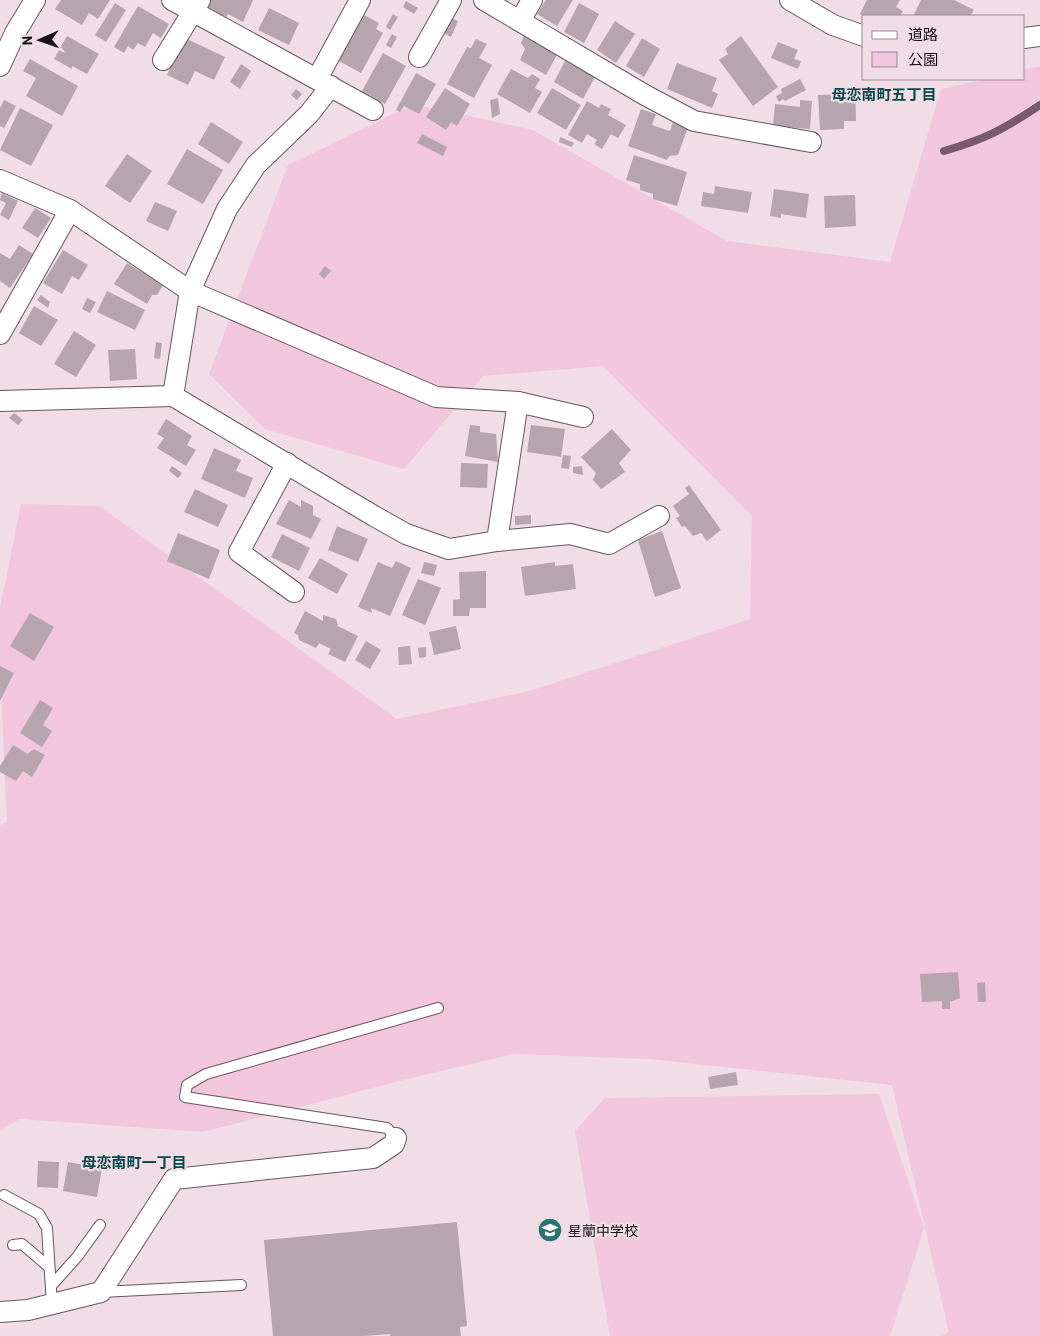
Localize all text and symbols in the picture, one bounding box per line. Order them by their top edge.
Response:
north arrow [15,15,65,65]
legend [862,15,1025,80]
text: 道路 [908,25,938,43]
text: N [18,36,35,45]
text: 公園 [908,50,938,68]
district label: 母恋南町五丁目 [831,85,937,103]
district label: 母恋南町一丁目 [81,1153,187,1171]
school or university icon: 星蘭中学校 [537,1217,563,1243]
place label: 星蘭中学校 [568,1222,638,1239]

